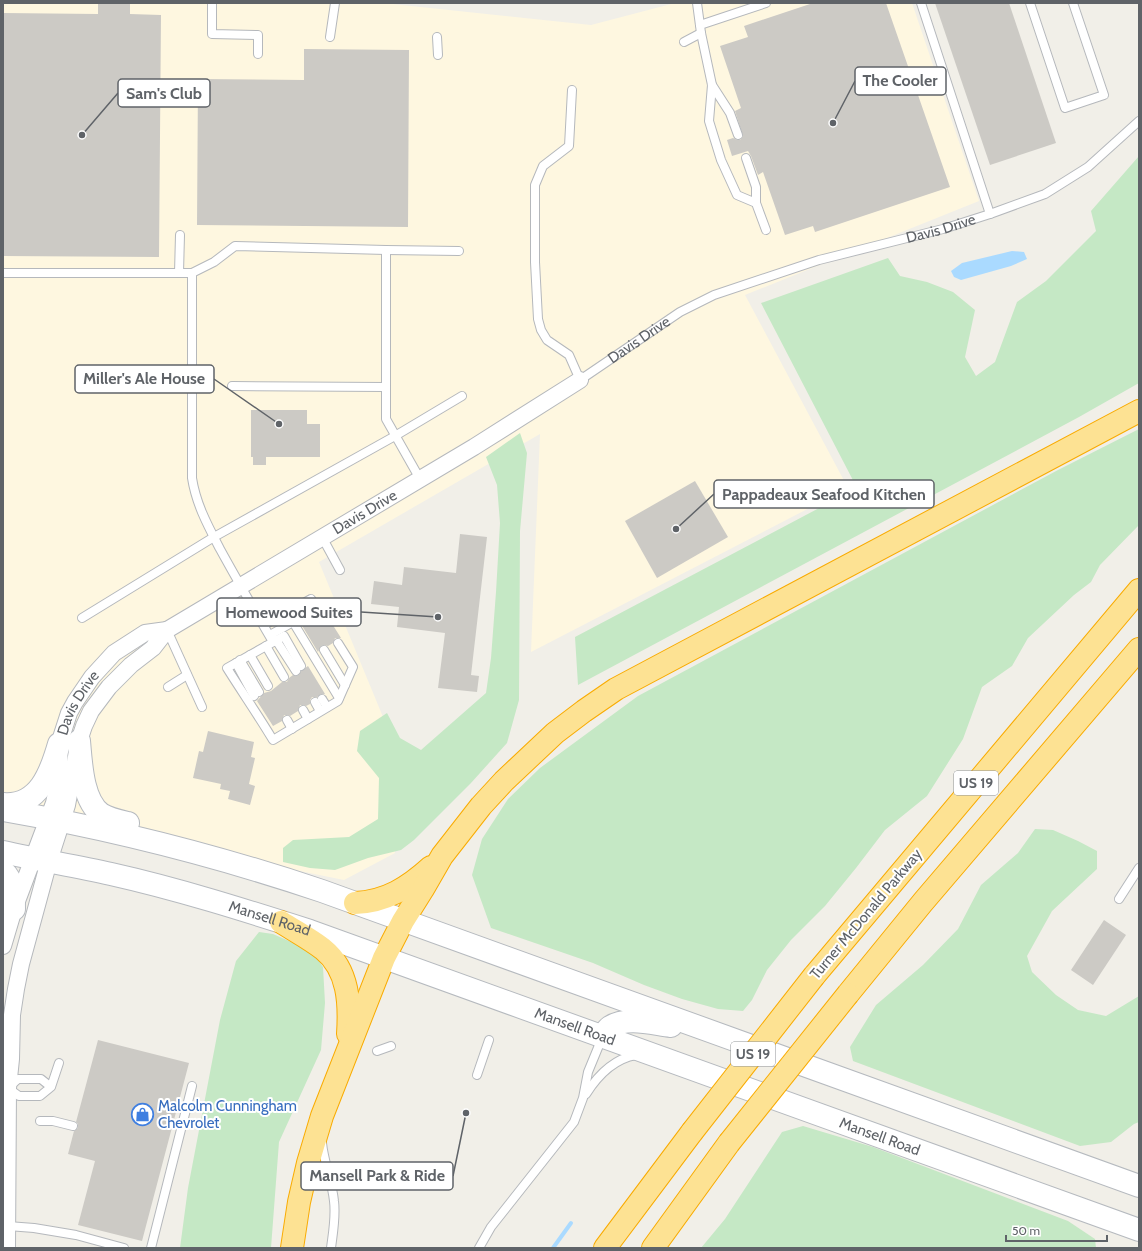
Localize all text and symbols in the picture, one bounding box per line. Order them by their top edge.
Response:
callout: The Cooler [855,67,946,95]
text: The Cooler [863,71,938,90]
callout: Sam's Club [118,79,210,107]
text: Sam's Club [126,84,202,103]
street label: Davis Drive [904,210,978,247]
street label: Davis Drive [604,312,674,367]
callout: Miller's Ale House [75,365,214,393]
text: Miller's Ale House [83,369,205,388]
callout: Pappadeaux Seafood Kitchen [714,480,934,508]
text: Pappadeaux Seafood Kitchen [722,485,926,504]
street label: Davis Drive [329,486,400,538]
callout: Homewood Suites [217,598,361,626]
text: Homewood Suites [225,603,353,622]
street label: Davis Drive [53,666,103,738]
road number: US 19 [954,771,998,795]
street label: Turner McDonald Parkway [806,845,926,983]
street label: Mansell Road [227,897,313,940]
street label: Mansell Road [532,1004,618,1049]
road number: US 19 [731,1042,775,1066]
place label: Malcolm Cunningham Chevrolet [158,1097,297,1132]
shop icon: Malcolm Cunningham Chevrolet [129,1102,155,1128]
street label: Mansell Road [837,1114,923,1159]
callout: Mansell Park & Ride [301,1162,453,1190]
text: Mansell Park & Ride [309,1166,445,1185]
scale bar [1006,1217,1107,1243]
text: 50 m [1012,1223,1040,1238]

